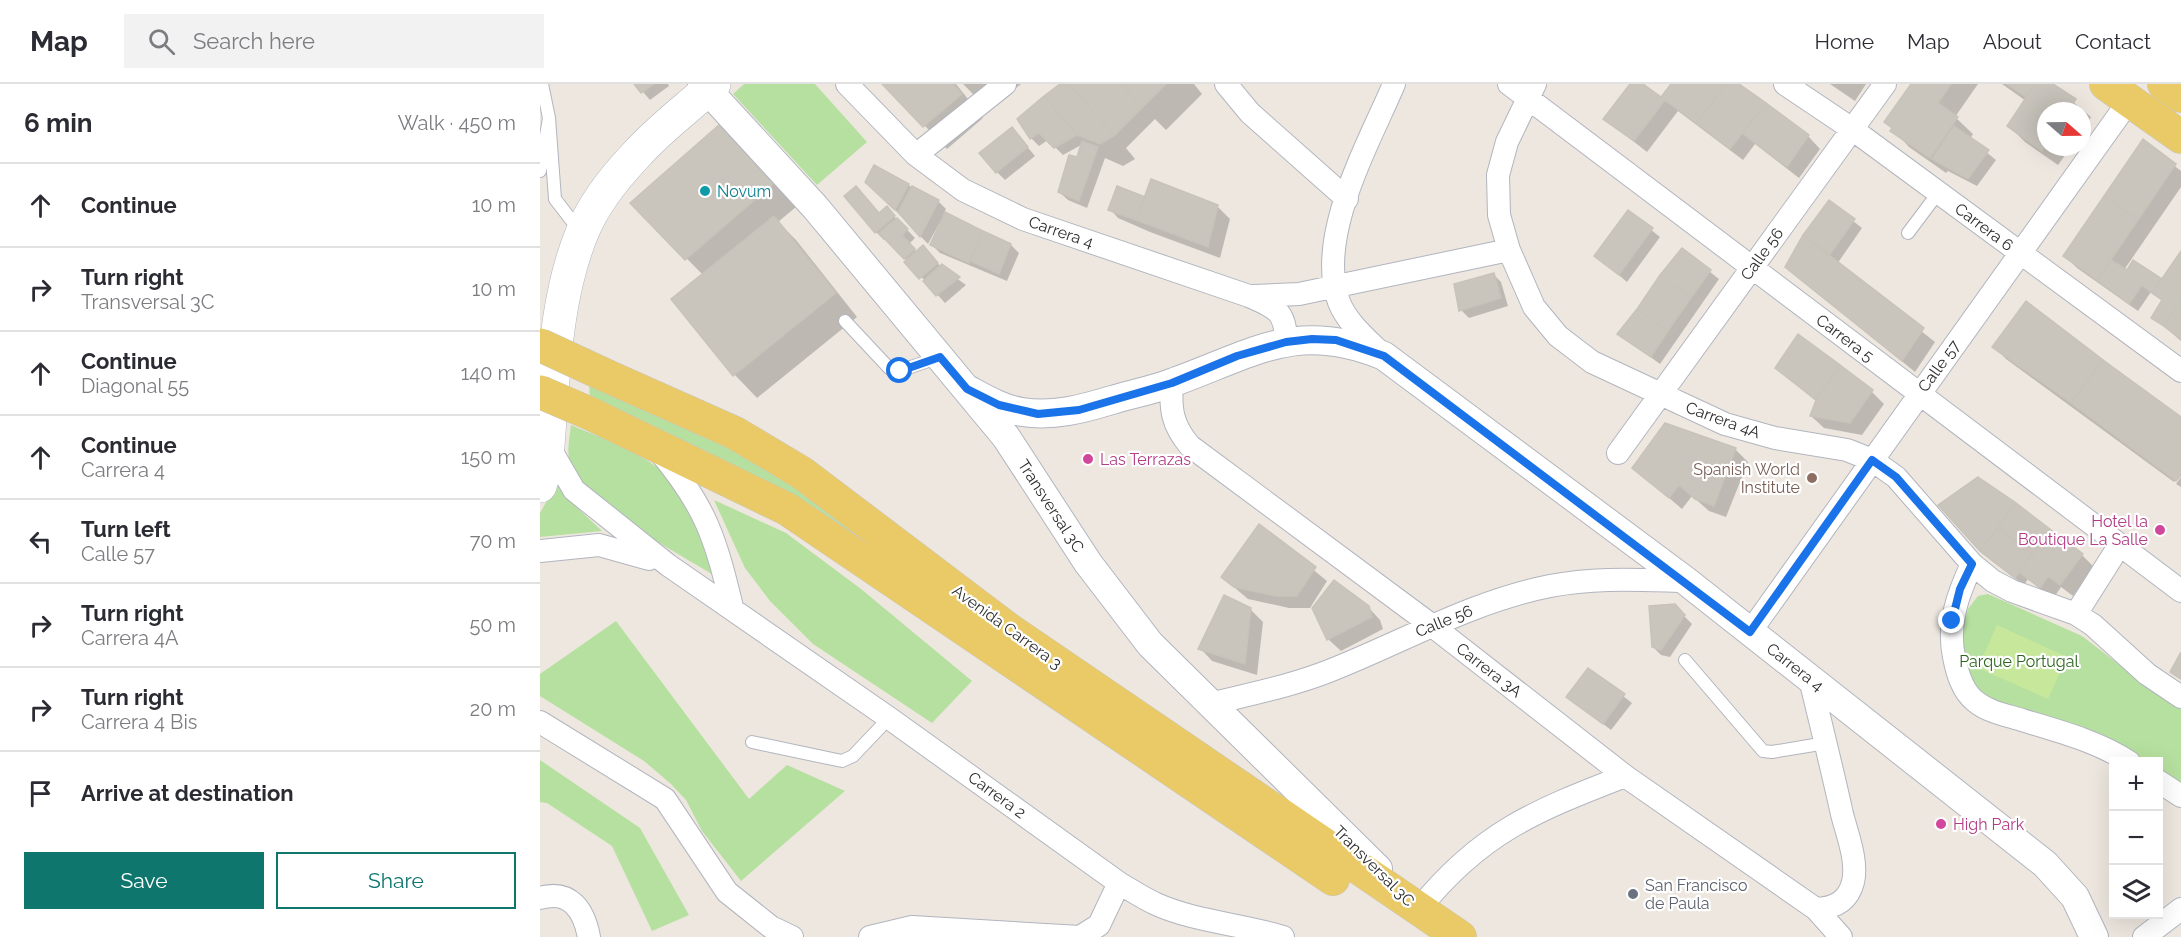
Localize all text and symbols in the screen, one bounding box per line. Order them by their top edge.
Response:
search box [124,14,544,68]
text: Map [30,25,88,58]
icon: search [145,25,178,58]
text: Search here [193,28,315,54]
text: Home [1815,29,1874,54]
text: Map [1907,29,1950,54]
text: About [1983,29,2042,54]
text: Contact [2075,29,2151,54]
north arrow [2037,102,2091,156]
text: 6 min [24,108,93,138]
text: Walk · 450 m [398,111,516,135]
place label: Novum [717,182,771,201]
marker: Novum [698,184,712,198]
icon: ahead [24,189,57,222]
text: Continue [81,192,177,218]
text: 10 m [472,193,516,217]
street label: Carrera 6 [1951,199,2017,255]
street label: Carrera 4 [1026,212,1096,252]
street label: Calle 56 [1737,224,1787,284]
text: Turn right [81,264,184,290]
icon: right [24,273,57,306]
text: 10 m [472,277,516,301]
text: Transversal 3C [81,290,214,314]
street label: Carrera 5 [1812,310,1878,366]
street label: Calle 57 [1914,336,1964,395]
text: Continue [81,348,177,374]
icon: ahead [24,357,57,390]
route start [886,357,912,383]
text: 140 m [461,361,516,385]
text: Diagonal 55 [81,374,189,398]
street label: Carrera 4A [1683,398,1763,442]
text: Continue [81,432,177,458]
icon: ahead [24,441,57,474]
text: 150 m [461,445,516,469]
place label: Las Terrazas [1100,450,1191,469]
marker: Las Terrazas [1081,452,1095,466]
street label: Transversal 3C [1014,456,1088,556]
text: Carrera 4 [81,458,165,482]
place label: Spanish World Institute [1693,460,1800,497]
marker: Spanish World Institute [1805,471,1819,485]
place label: Hotel la Boutique La Salle [2018,512,2148,549]
text: Turn left [81,516,171,542]
marker: Hotel la Boutique La Salle [2153,523,2167,537]
icon: left [24,525,57,558]
text: 70 m [470,529,516,553]
text: Calle 57 [81,542,155,566]
street label: Avenida Carrera 3 [949,581,1065,673]
text: Turn right [81,600,184,626]
street label: Calle 56 [1413,601,1475,641]
route end [1938,607,1964,633]
icon: right [24,609,57,642]
text: 50 m [469,613,516,637]
text: Carrera 4A [81,626,179,650]
street label: Carrera 3A [1452,639,1526,702]
street label: Carrera 4 [1763,639,1828,695]
park label: Parque Portugal [1959,652,2079,671]
text: Turn right [81,684,184,710]
icon: right [24,693,57,726]
text: 20 m [470,697,516,721]
text: Carrera 4 Bis [81,710,197,734]
map controls [2109,757,2163,919]
button: + [2109,757,2163,811]
street label: Carrera 2 [964,768,1030,822]
icon: arrive [24,777,57,810]
text: Arrive at destination [81,780,294,806]
button: − [2109,811,2163,865]
place label: High Park [1953,815,2025,834]
marker: High Park [1934,817,1948,831]
street label: Transversal 3C [1330,822,1418,910]
button: Save [24,852,264,909]
button: Share [276,852,516,909]
button: layers [2109,865,2163,919]
place label: San Francisco de Paula [1645,876,1748,913]
marker: San Francisco de Paula [1626,887,1640,901]

